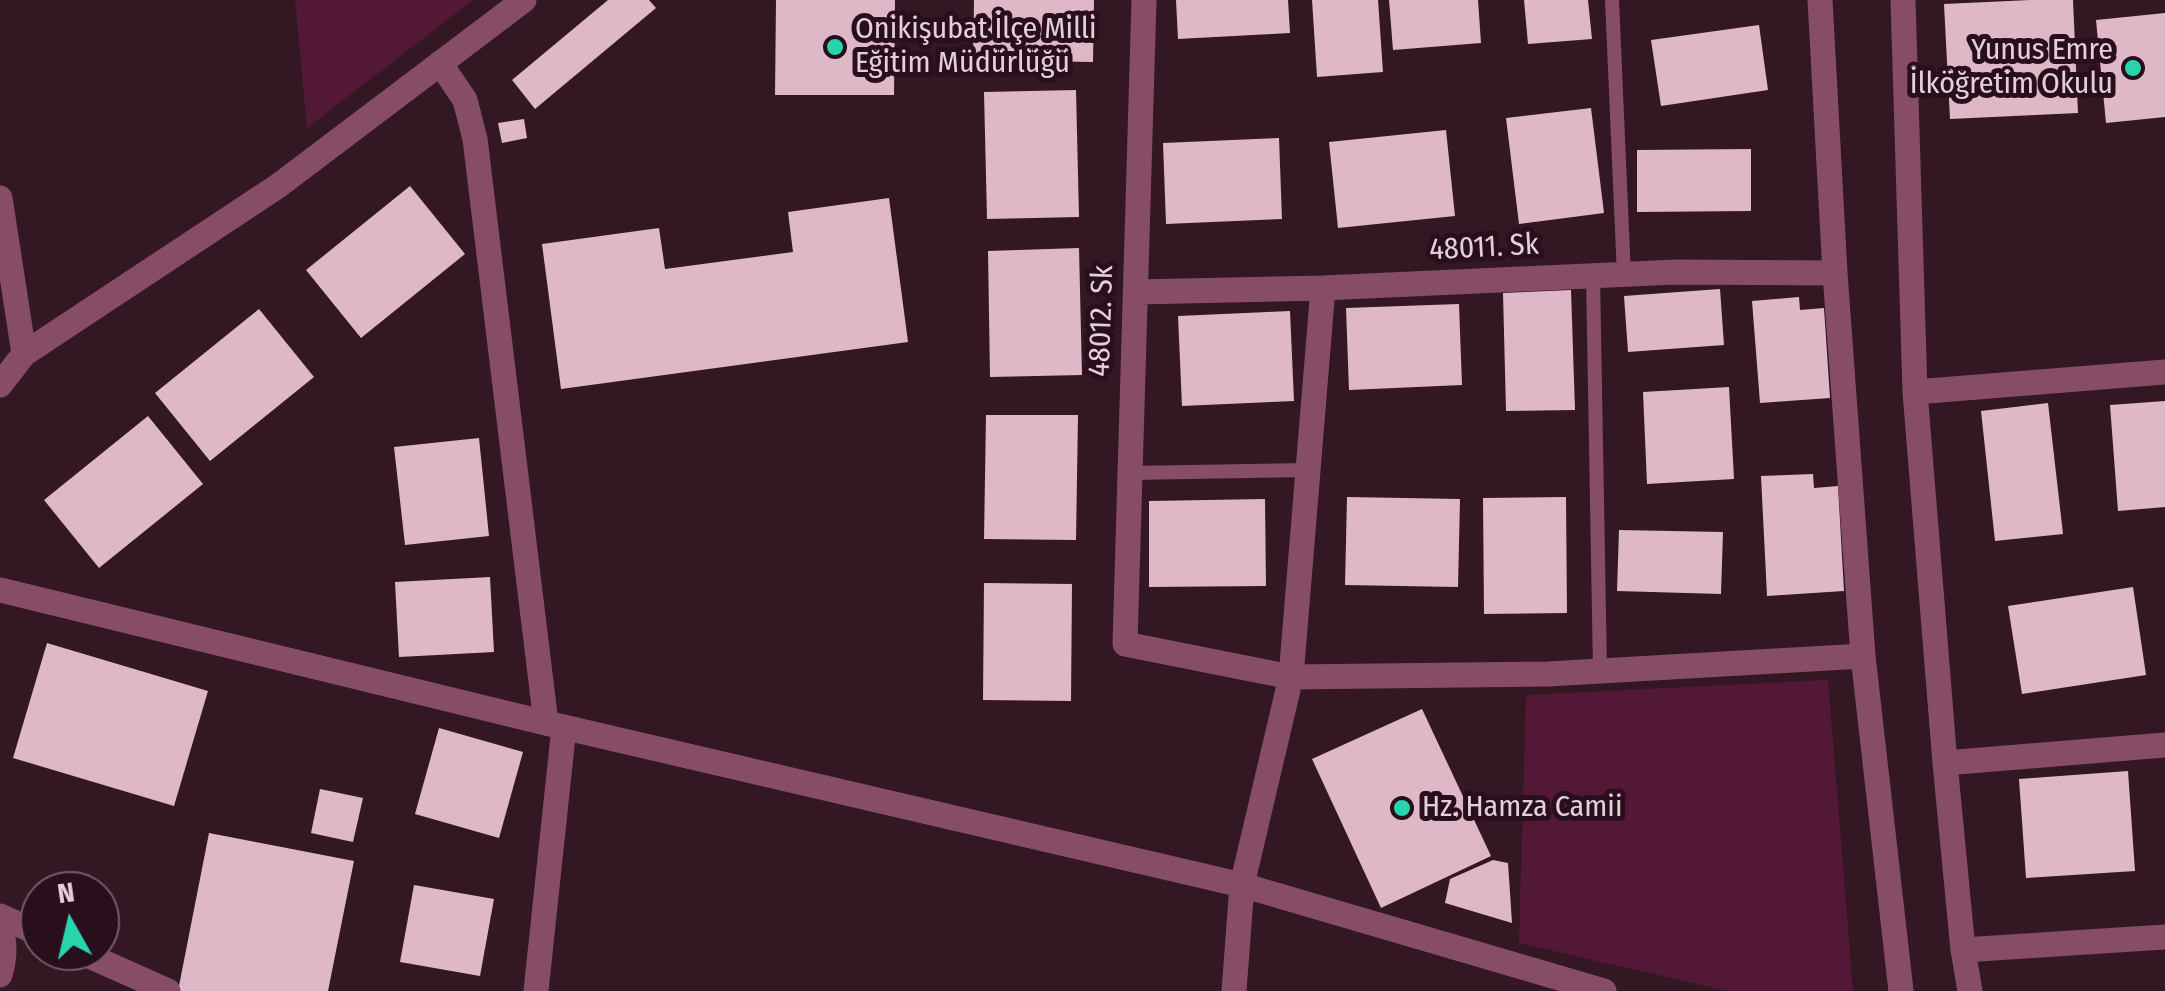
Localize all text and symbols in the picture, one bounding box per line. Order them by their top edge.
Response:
place label: Onikişubat İlçe Milli Eğitim Müdürlüğü [855,12,1097,82]
place label: Yunus Emre İlköğretim Okulu [1910,33,2113,104]
marker: Onikişubat İlçe Milli Eğitim Müdürlüğü [824,36,846,58]
marker: Yunus Emre İlköğretim Okulu [2122,57,2144,79]
street label: 48011. Sk [1428,227,1540,269]
street label: 48012. Sk [1082,265,1122,377]
place label: Hz. Hamza Camii [1422,790,1622,826]
marker: Hz. Hamza Camii [1391,797,1413,819]
north arrow [20,871,120,971]
text: N [55,875,77,910]

